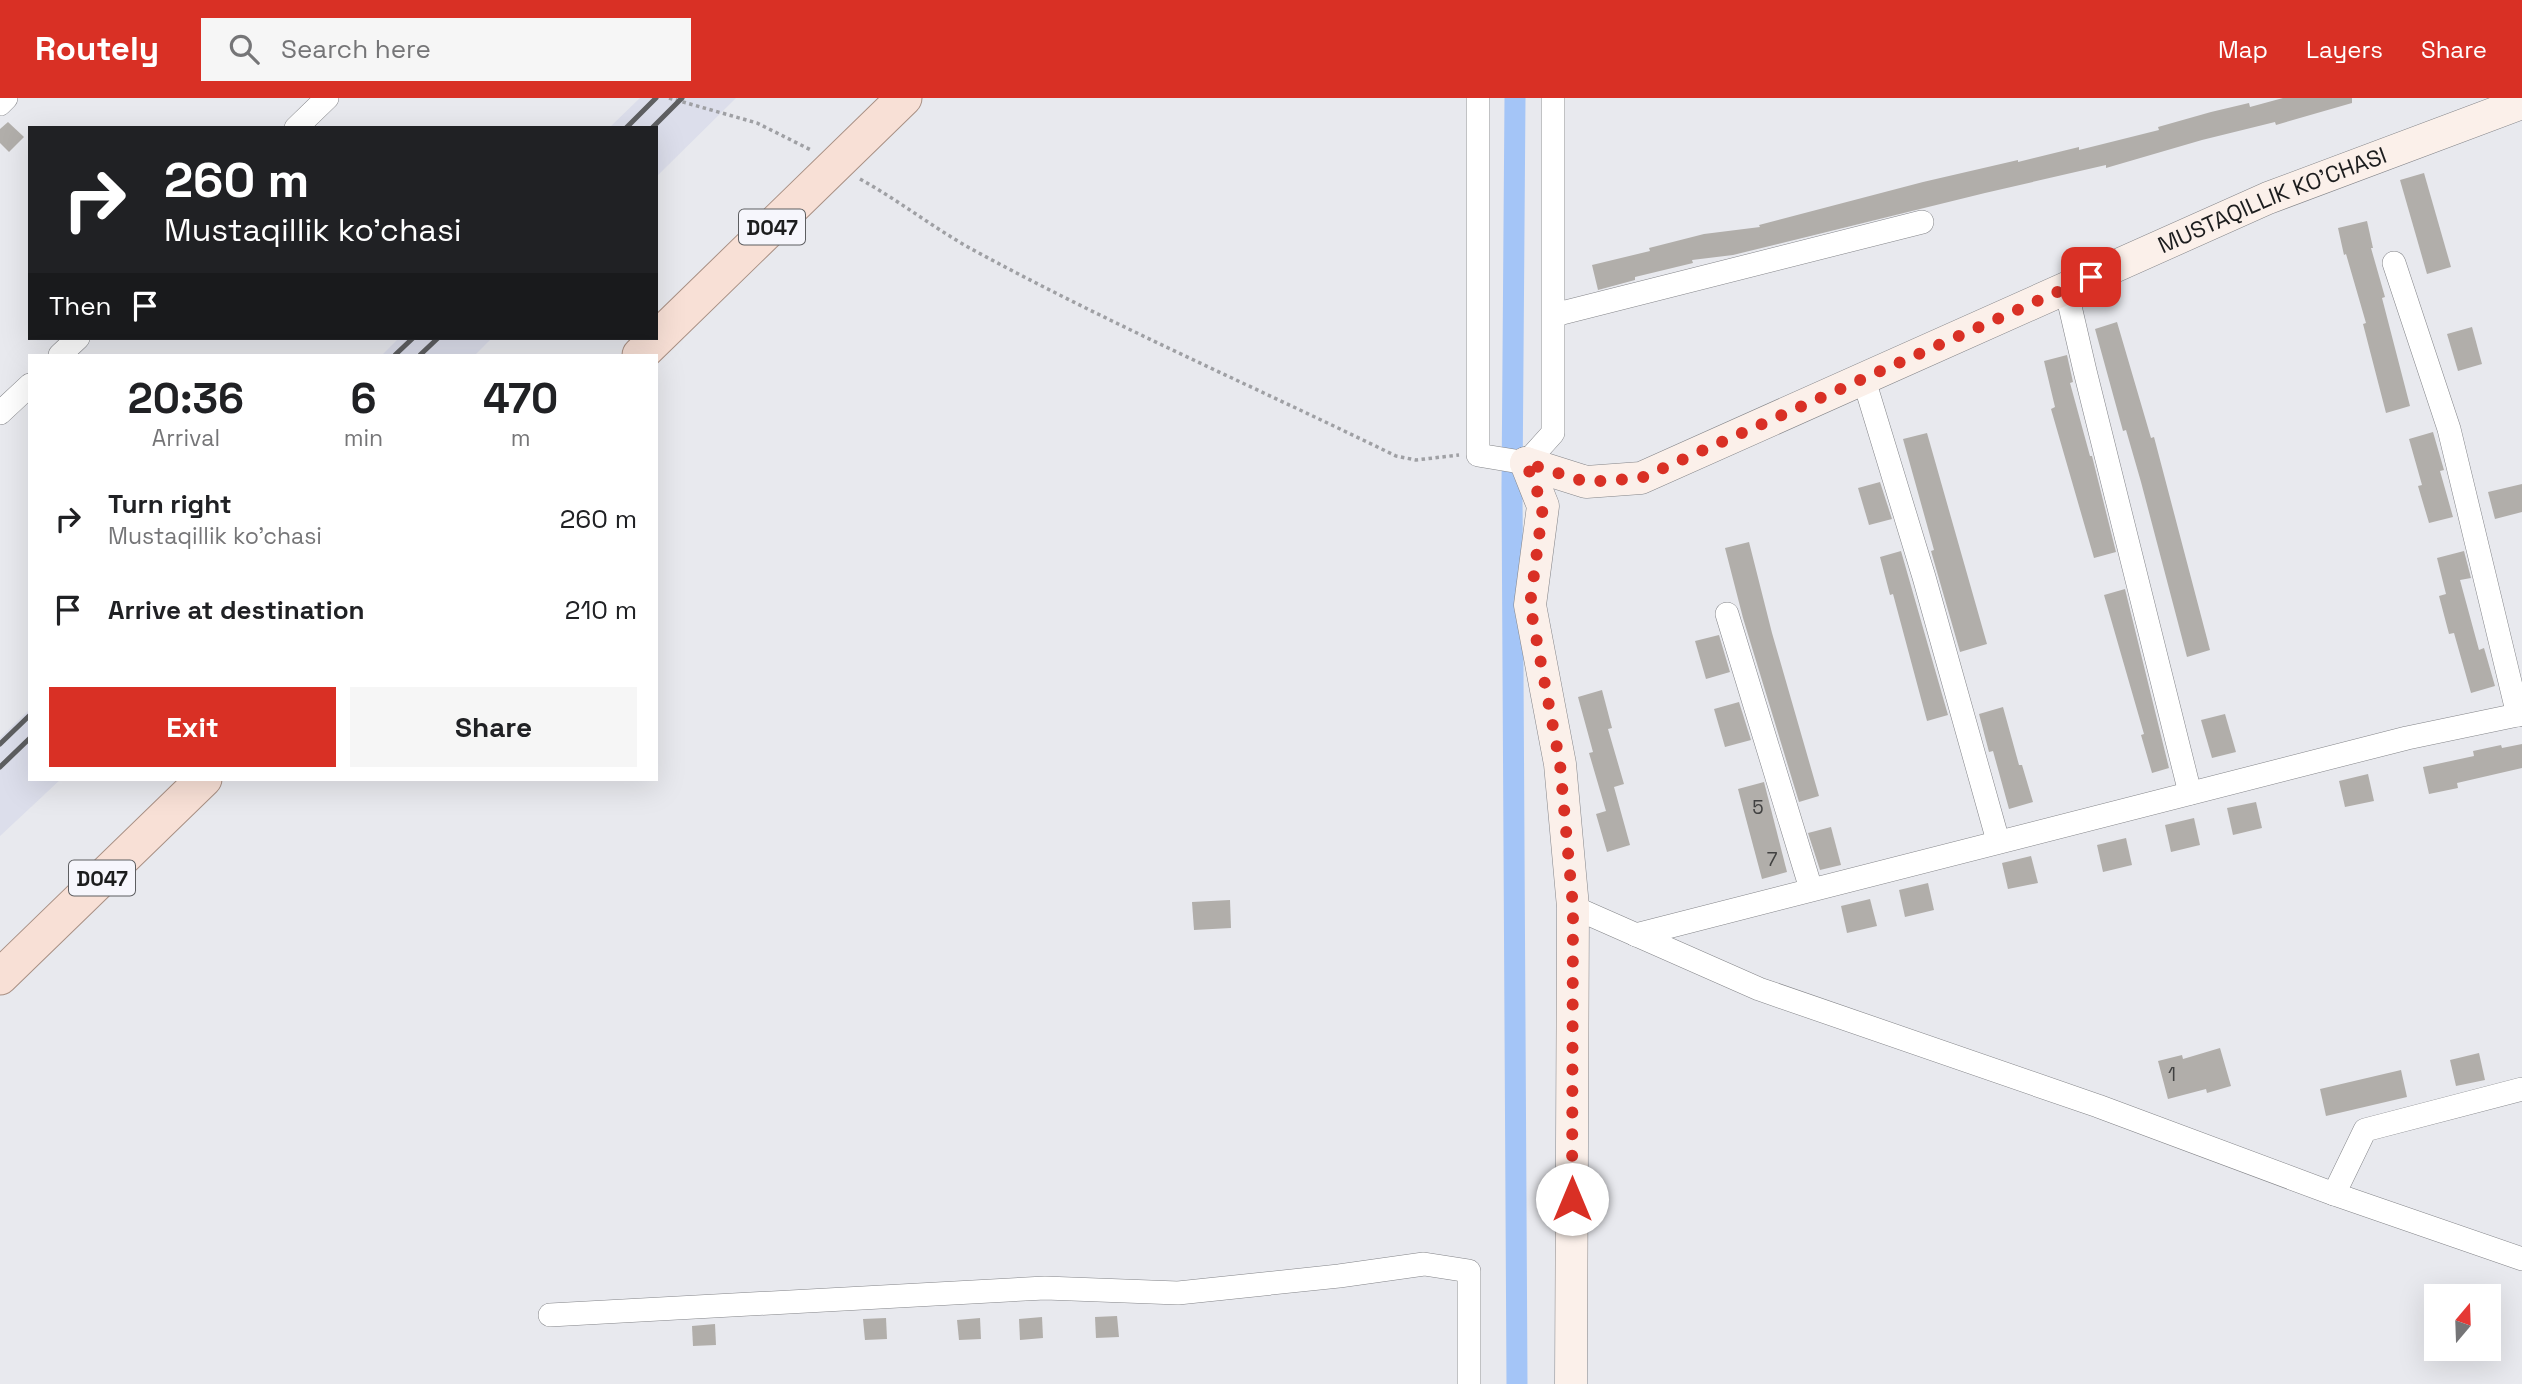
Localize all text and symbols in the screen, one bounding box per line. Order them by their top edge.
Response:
search box [201,18,691,81]
text: Routely [35,28,159,70]
icon: search [225,30,263,68]
text: Search here [281,32,431,66]
text: Map [2218,34,2268,65]
text: Layers [2306,34,2383,65]
text: Share [2421,34,2487,65]
street label: MUSTAQILLIK KO'CHASI [2153,140,2391,260]
text: 260 m [164,149,309,211]
icon: right [49,154,140,245]
road number: D047 [739,209,805,244]
text: Mustaqillik ko'chasi [164,210,462,250]
pin [2061,247,2121,307]
icon: arrive [2072,258,2110,296]
icon: arrive [126,287,164,325]
text: Then [49,289,112,323]
text: 20:36 [128,372,244,425]
text: 6 [350,372,376,425]
text: 470 [483,372,558,425]
text: Arrival [152,423,220,453]
text: min [344,423,383,453]
text: m [511,423,530,453]
text: Turn right [108,487,232,521]
icon: right [49,500,87,538]
text: 260 m [560,502,637,536]
text: Mustaqillik ko'chasi [108,521,322,551]
icon: arrive [49,591,87,629]
text: Arrive at destination [108,593,365,627]
text: 210 m [565,593,637,627]
button: Exit [49,687,336,767]
button: Share [350,687,637,767]
house number: 5 [1752,795,1764,820]
house number: 7 [1767,847,1778,872]
road number: D047 [69,860,135,896]
house number: 1 [2168,1062,2176,1087]
position arrow [1535,1162,1609,1236]
north arrow [2424,1284,2501,1362]
map controls [2424,1284,2501,1361]

